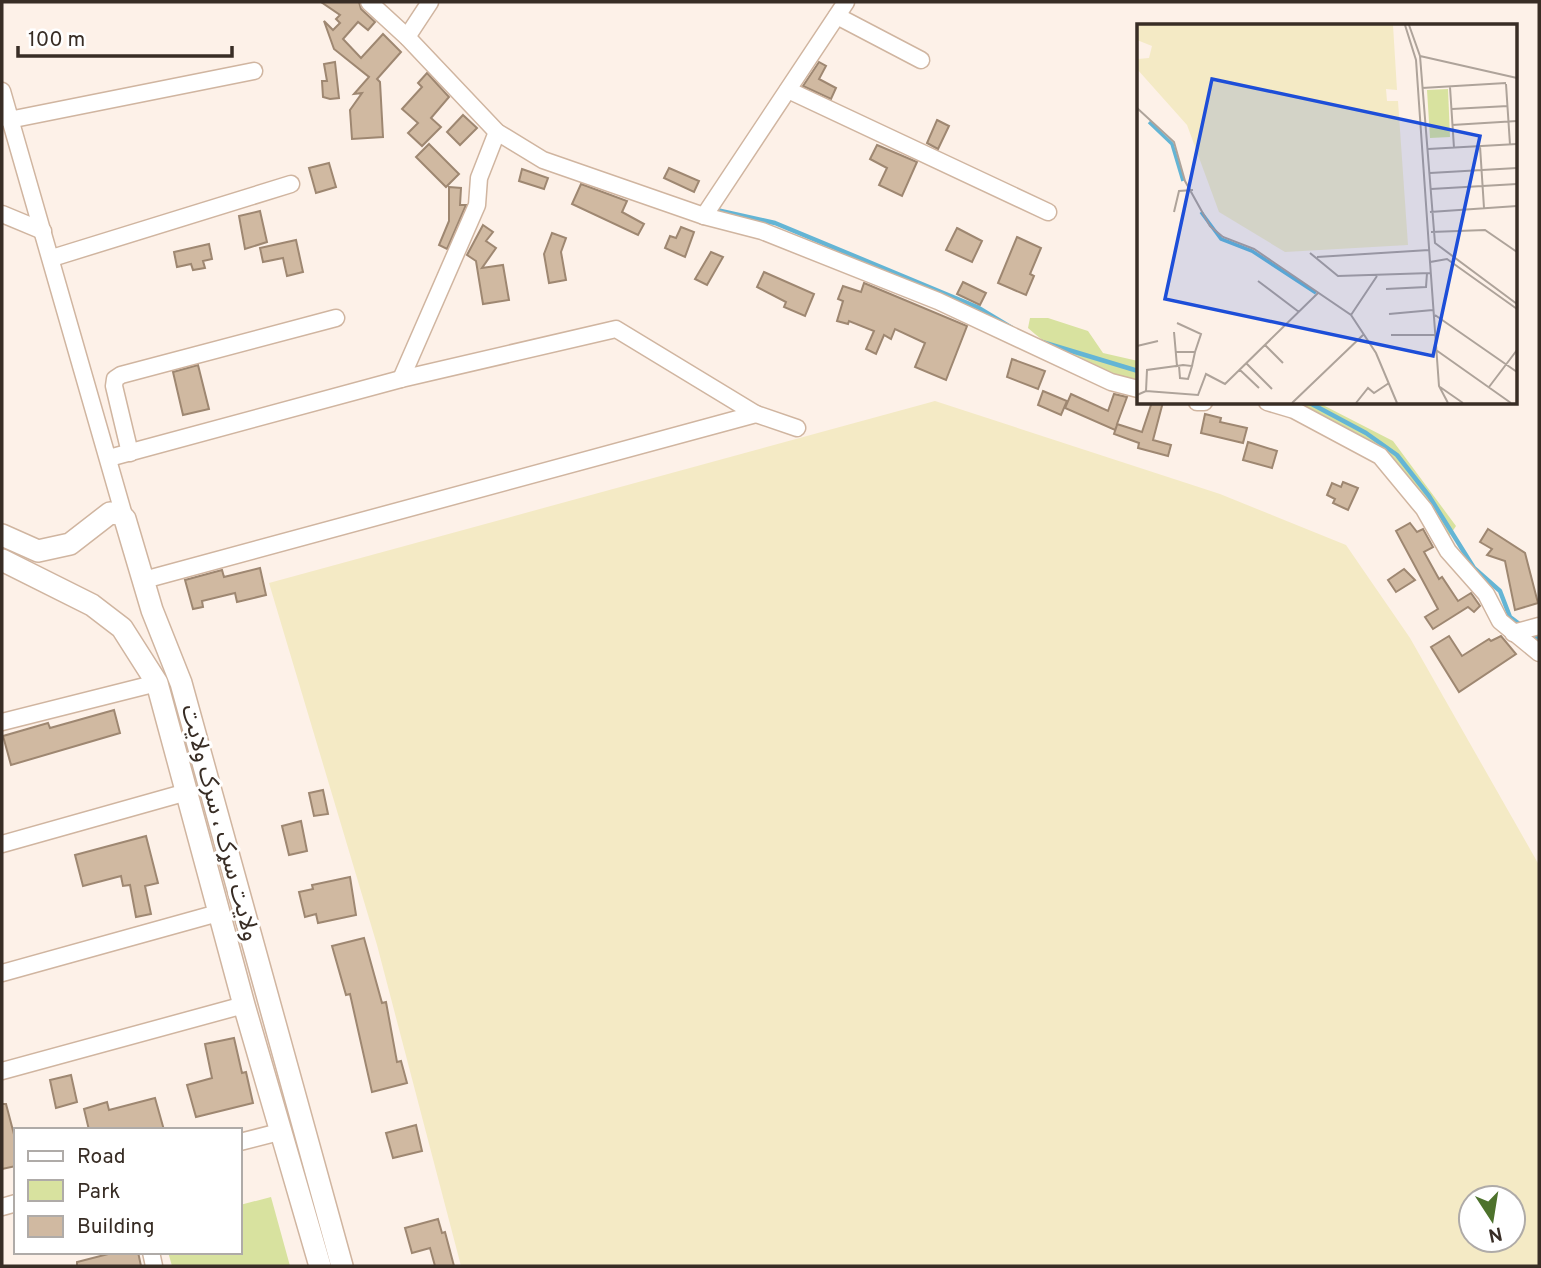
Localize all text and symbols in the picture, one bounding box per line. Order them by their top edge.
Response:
scale bar [18,14,231,58]
inset map [1137,24,1516,404]
text: 100 m [28,27,85,54]
street label: ولایت سړک ، سرک ولایت [173,702,265,944]
legend [14,1128,242,1254]
text: Road [77,1144,126,1171]
text: Park [77,1179,120,1206]
north arrow [1457,1184,1527,1254]
text: Building [77,1214,155,1241]
text: N [1486,1221,1504,1247]

